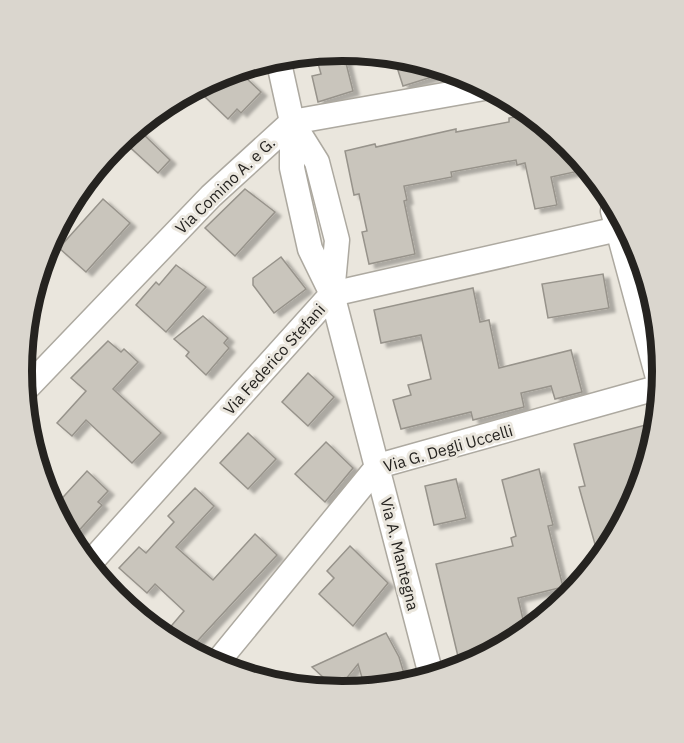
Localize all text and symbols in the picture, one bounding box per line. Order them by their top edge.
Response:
street label: Via Comino A. e G. [171,132,279,238]
street label: Via Federico Stefani [219,299,329,419]
street label: Via G. Degli Uccelli [381,420,515,476]
street label: Via A. Mantegna [376,495,424,613]

